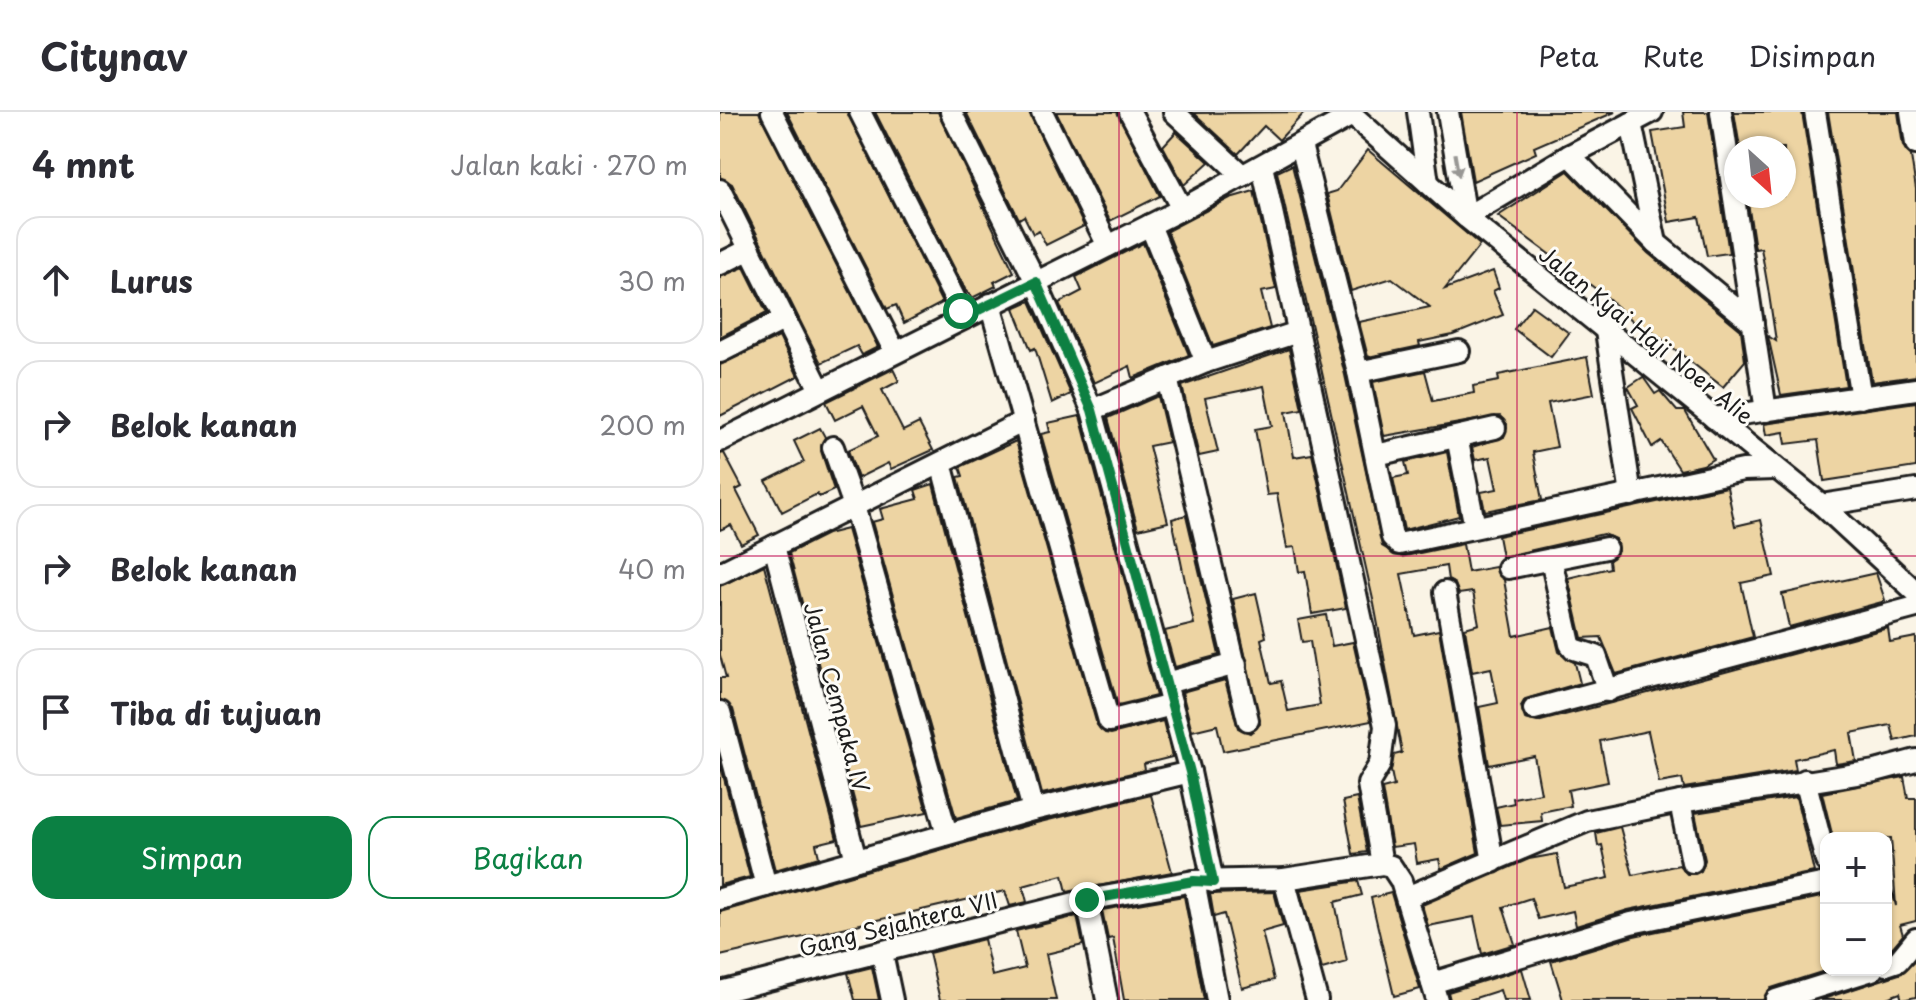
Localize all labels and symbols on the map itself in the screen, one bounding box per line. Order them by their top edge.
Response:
north arrow [1724,136,1796,208]
one-way arrow [1452,152,1464,177]
street label: Jalan Kyai Haji Noer Alie [1533,237,1761,431]
route start [943,293,979,329]
street label: Jalan Cempaka IV [797,598,879,796]
street label: Gang Sejahtera VII [795,882,1001,964]
route end [1069,882,1105,918]

